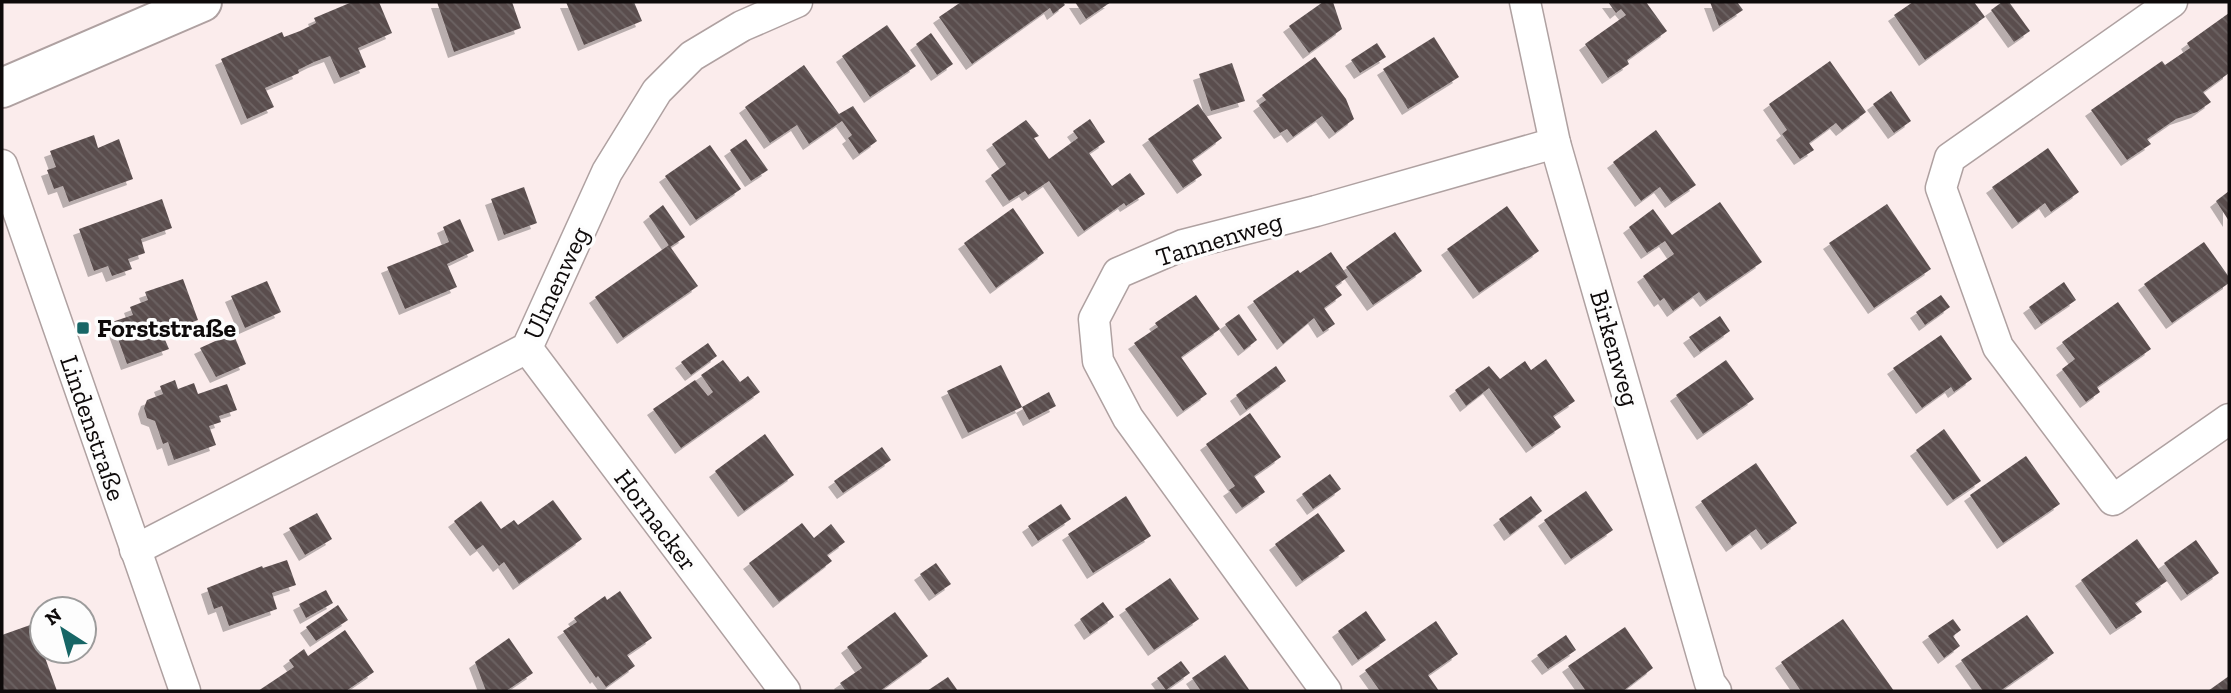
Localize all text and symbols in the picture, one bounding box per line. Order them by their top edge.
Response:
street label: Tannenweg [1152,205,1286,273]
street label: Ulmenweg [516,222,596,344]
street label: Birkenweg [1583,286,1647,410]
place label: Forststraße [97,312,236,344]
marker: Forststraße [75,320,91,336]
street label: Lindenstraße [53,351,133,505]
street label: Hornacker [607,463,705,577]
north arrow [28,595,98,665]
text: N [41,603,66,630]

